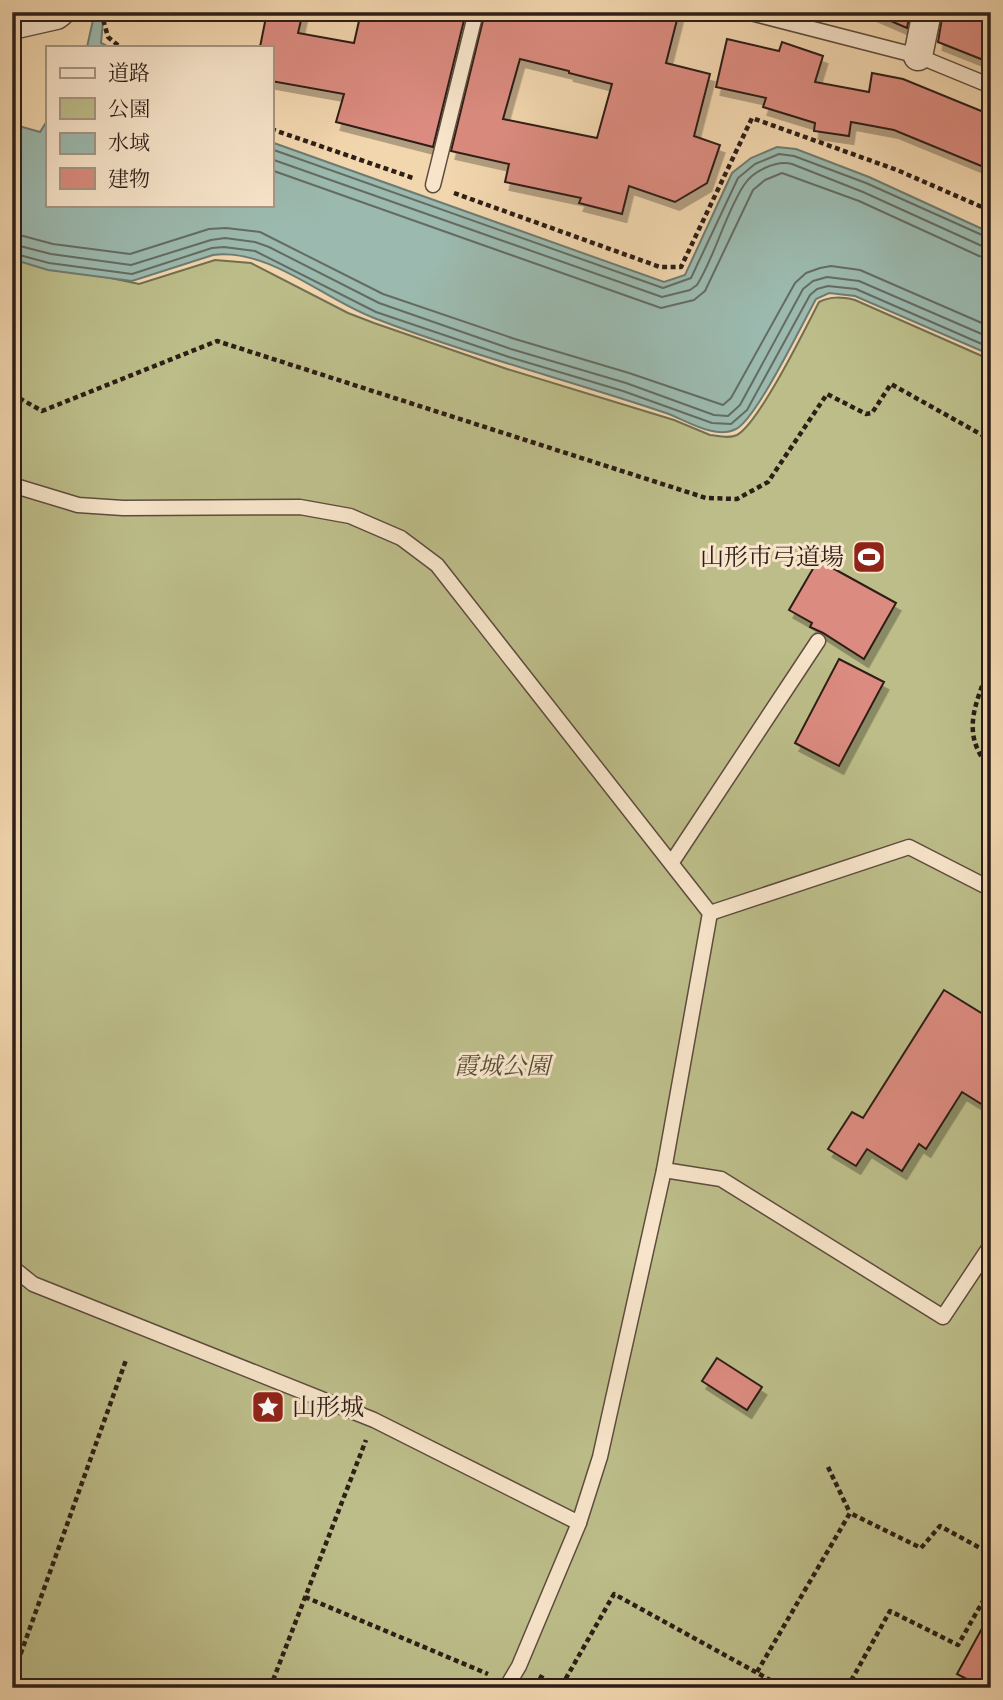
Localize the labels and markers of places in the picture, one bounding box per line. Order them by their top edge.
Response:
sports icon: 山形市弓道場 [850,538,888,576]
place label: 山形市弓道場 [700,541,844,574]
place icon: 山形城 [249,1388,287,1426]
place label: 山形城 [292,1391,364,1424]

